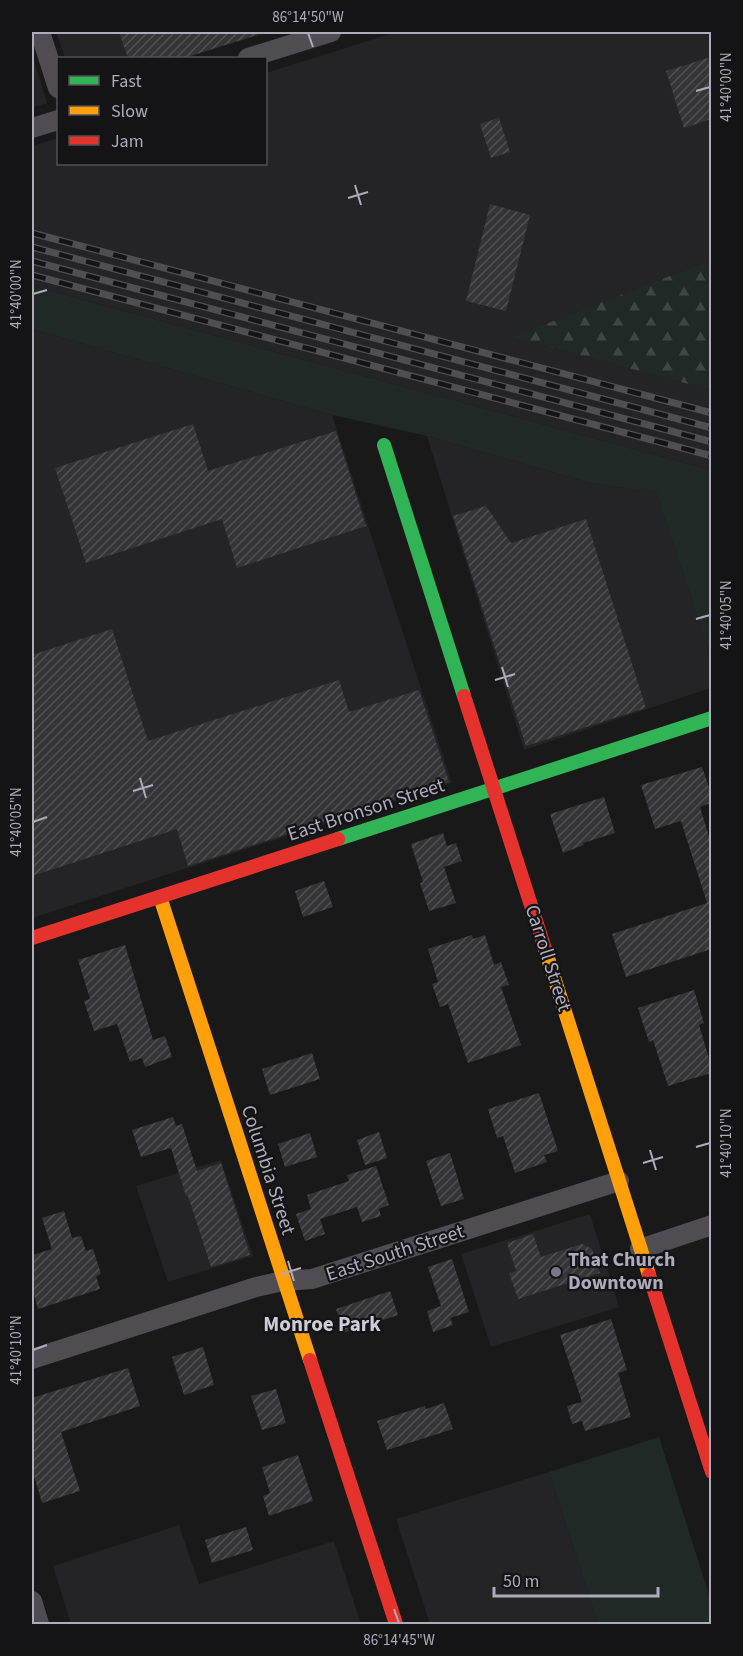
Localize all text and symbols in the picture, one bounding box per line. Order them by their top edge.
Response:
text: 86°14'50"W [272,7,344,28]
text: 41°40'00"N [716,52,737,122]
legend [57,57,267,165]
text: Fast [111,69,142,94]
text: Slow [111,99,148,124]
text: Jam [111,129,144,154]
text: 41°40'00"N [6,259,27,329]
text: 41°40'05"N [716,580,737,650]
street label: East Bronson Street [284,771,448,849]
text: 41°40'05"N [6,787,27,857]
street label: Carroll Street [518,901,578,1015]
street label: Columbia Street [234,1101,302,1239]
text: 41°40'10"N [716,1108,737,1178]
street label: East South Street [322,1217,468,1288]
place label: That Church Downtown [568,1246,675,1297]
marker: That Church Downtown [549,1265,563,1279]
district label: Monroe Park [263,1309,381,1339]
text: 41°40'10"N [6,1315,27,1385]
scale bar [494,1560,658,1598]
text: 50 m [503,1569,539,1594]
text: 86°14'45"W [363,1630,435,1651]

